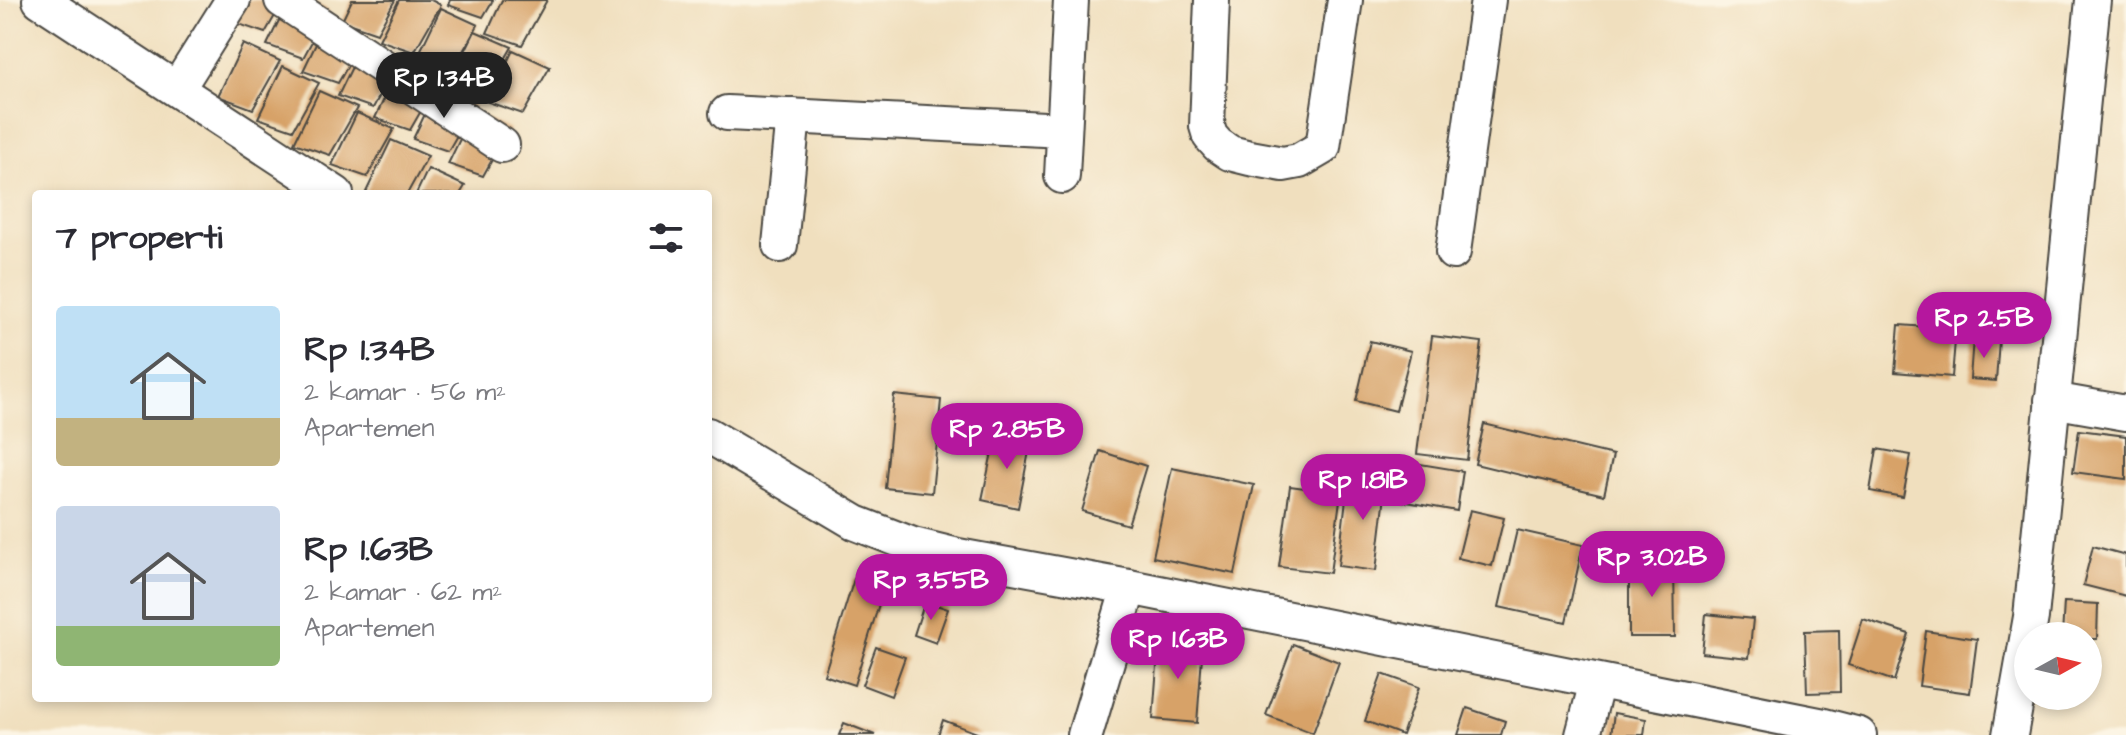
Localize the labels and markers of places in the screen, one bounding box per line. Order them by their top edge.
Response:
pin: Rp 1.34B [361,52,527,120]
pin: Rp 2.5B [1910,292,2058,360]
pin: Rp 2.85B [924,403,1090,471]
pin: Rp 1.81B [1280,454,1446,522]
pin: Rp 3.02B [1569,531,1735,599]
pin: Rp 3.55B [848,554,1014,622]
pin: Rp 1.63B [1095,613,1261,681]

